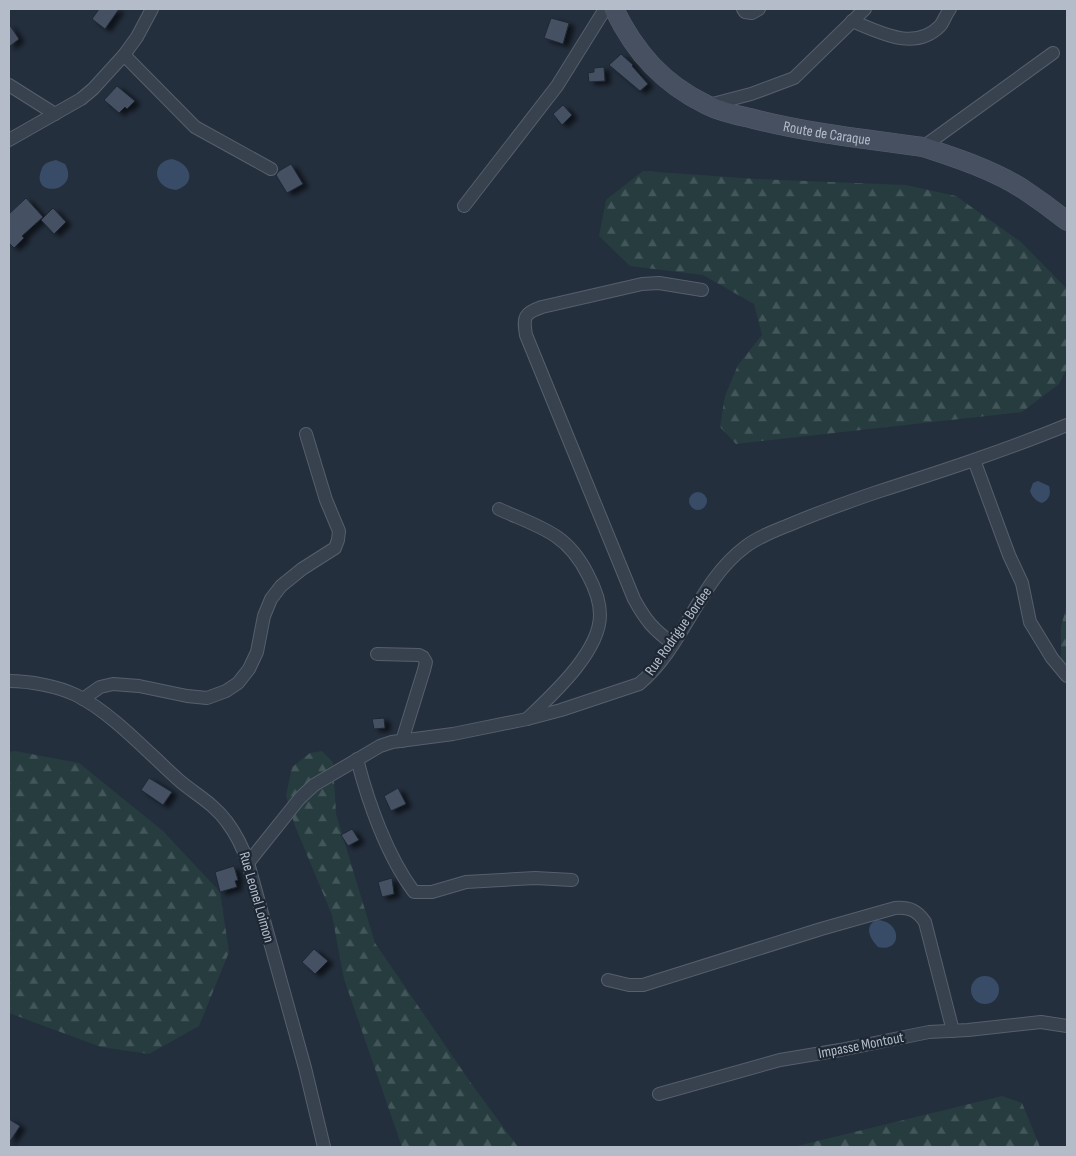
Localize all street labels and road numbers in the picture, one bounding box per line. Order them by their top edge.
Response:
street label: Route de Caraque [782,117,872,150]
street label: Rue Rodrigue Bordee [641,583,716,679]
street label: Rue Leonel Loimon [234,850,279,945]
street label: Impasse Montout [817,1028,906,1063]

